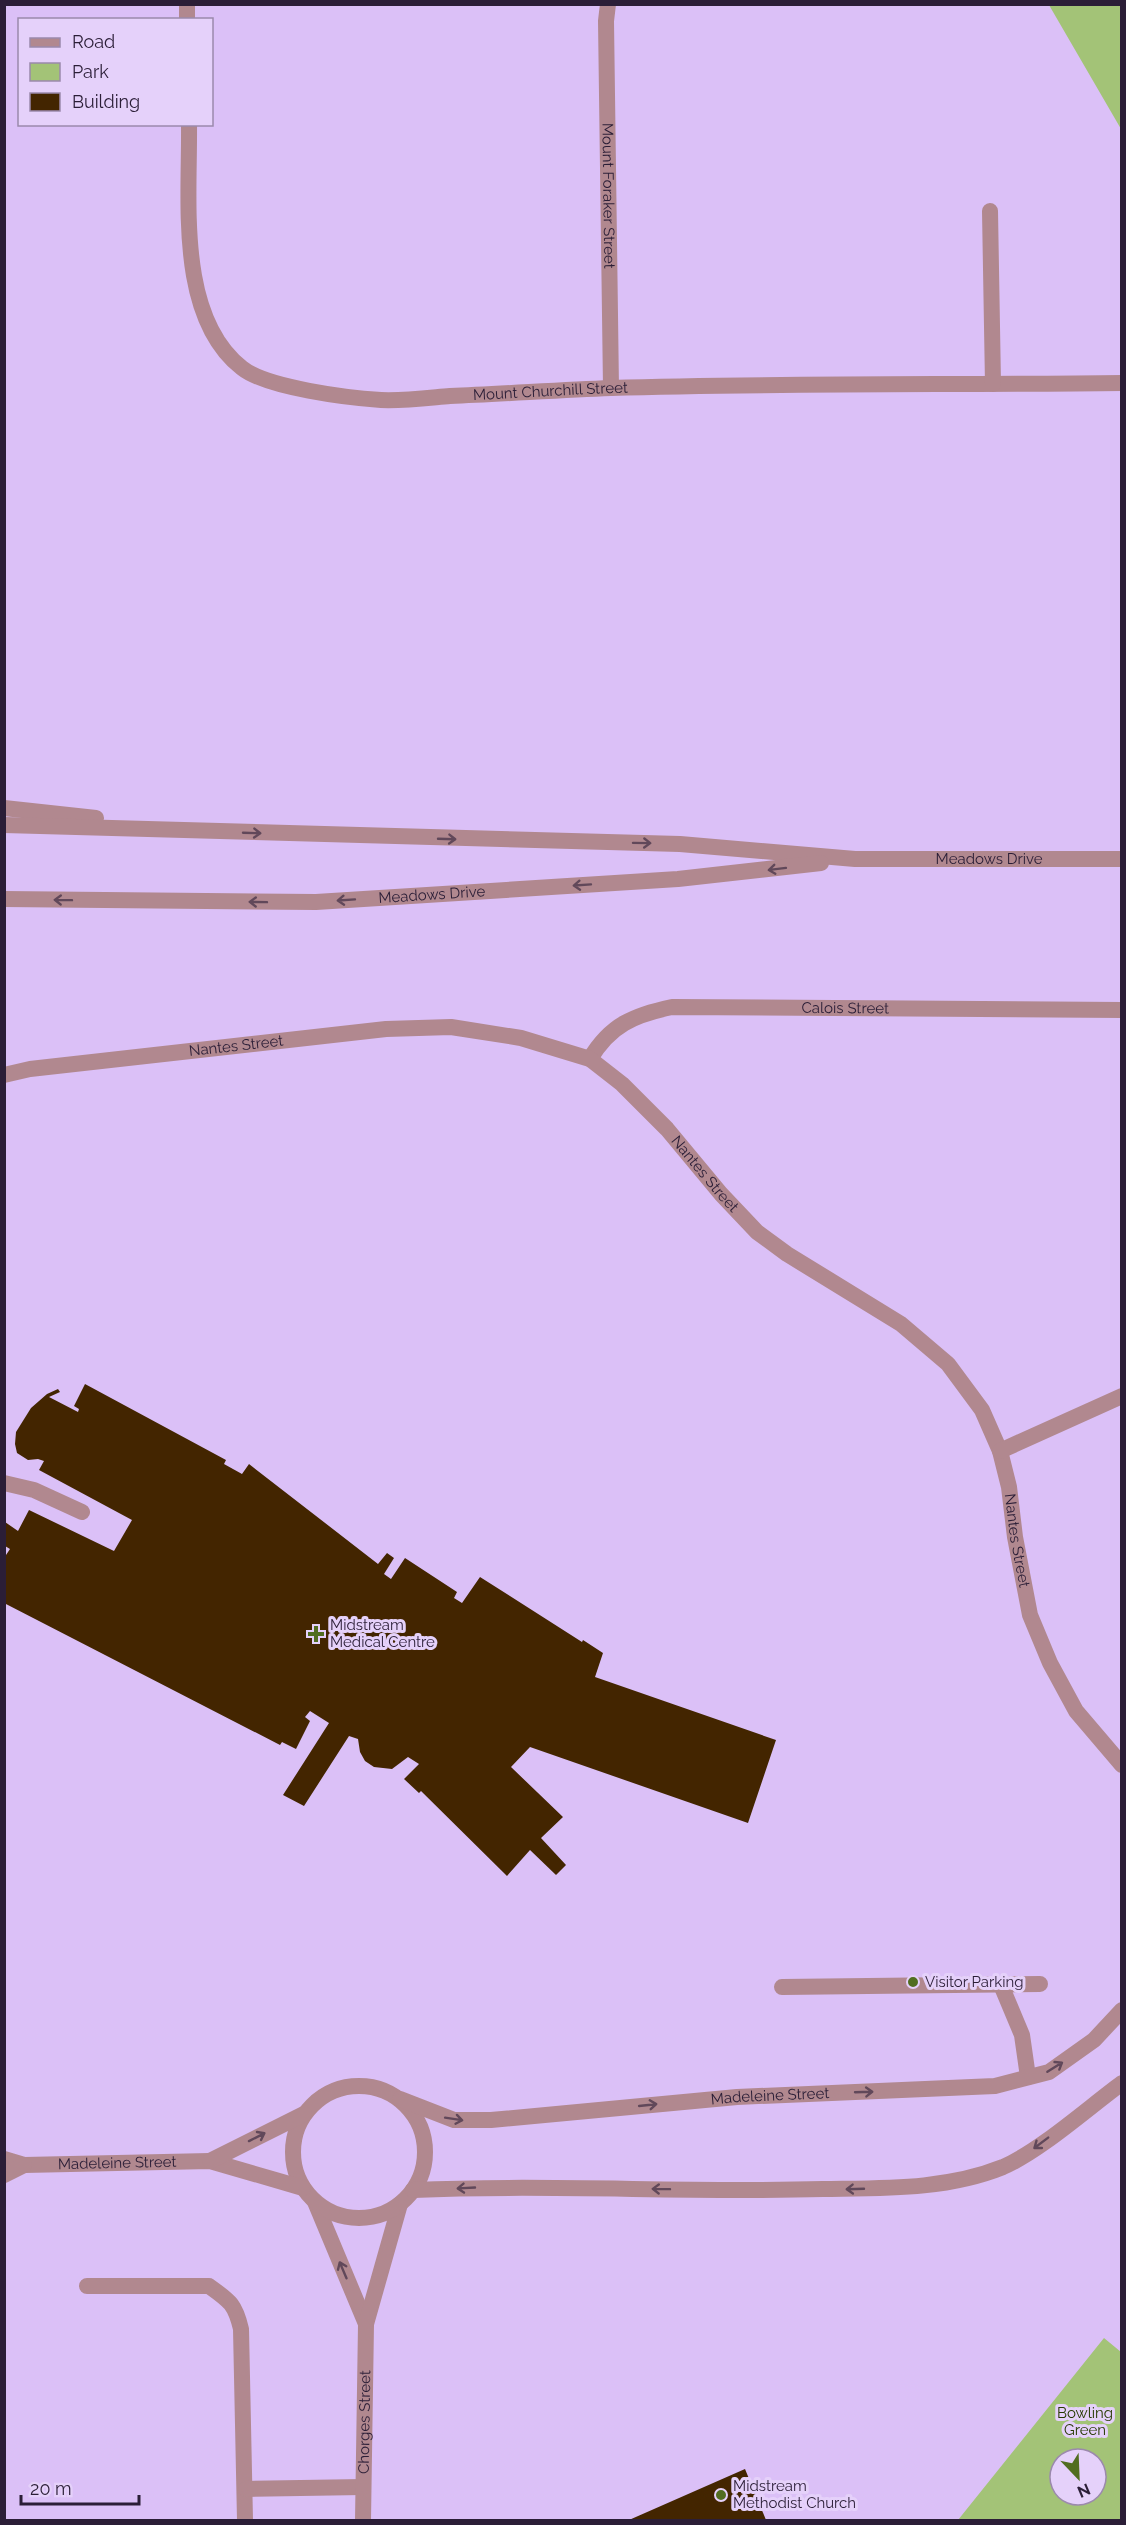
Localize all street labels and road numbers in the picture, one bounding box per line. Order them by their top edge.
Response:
street label: Mount Foraker Street [598,123,618,269]
street label: Mount Churchill Street [472,379,628,404]
street label: Meadows Drive [936,850,1043,868]
street label: Meadows Drive [378,882,486,907]
street label: Calois Street [801,999,889,1017]
street label: Nantes Street [188,1032,284,1060]
street label: Nantes Street [667,1132,742,1216]
street label: Nantes Street [1001,1493,1034,1589]
street label: Madeleine Street [710,2084,830,2108]
street label: Madeleine Street [58,2153,177,2173]
street label: Chorges Street [355,2370,374,2474]

